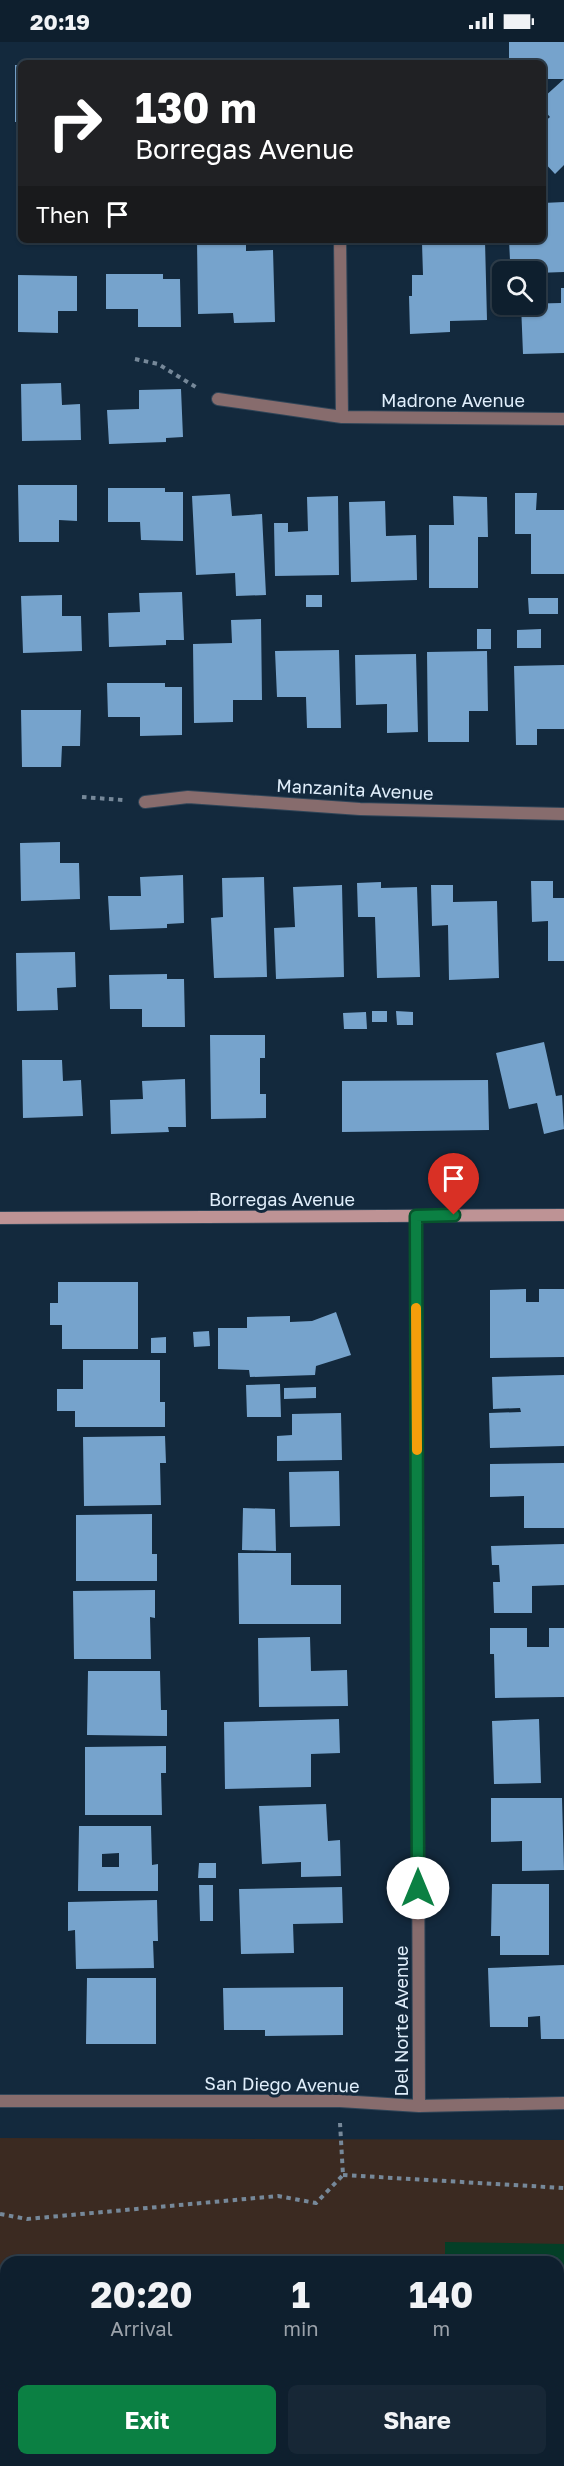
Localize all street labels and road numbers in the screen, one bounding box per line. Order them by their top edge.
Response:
street label: Madrone Avenue [381,389,525,411]
street label: Manzanita Avenue [276,774,434,804]
street label: Borregas Avenue [209,1188,355,1210]
street label: Del Norte Avenue [390,1946,412,2096]
street label: San Diego Avenue [204,2072,360,2096]

